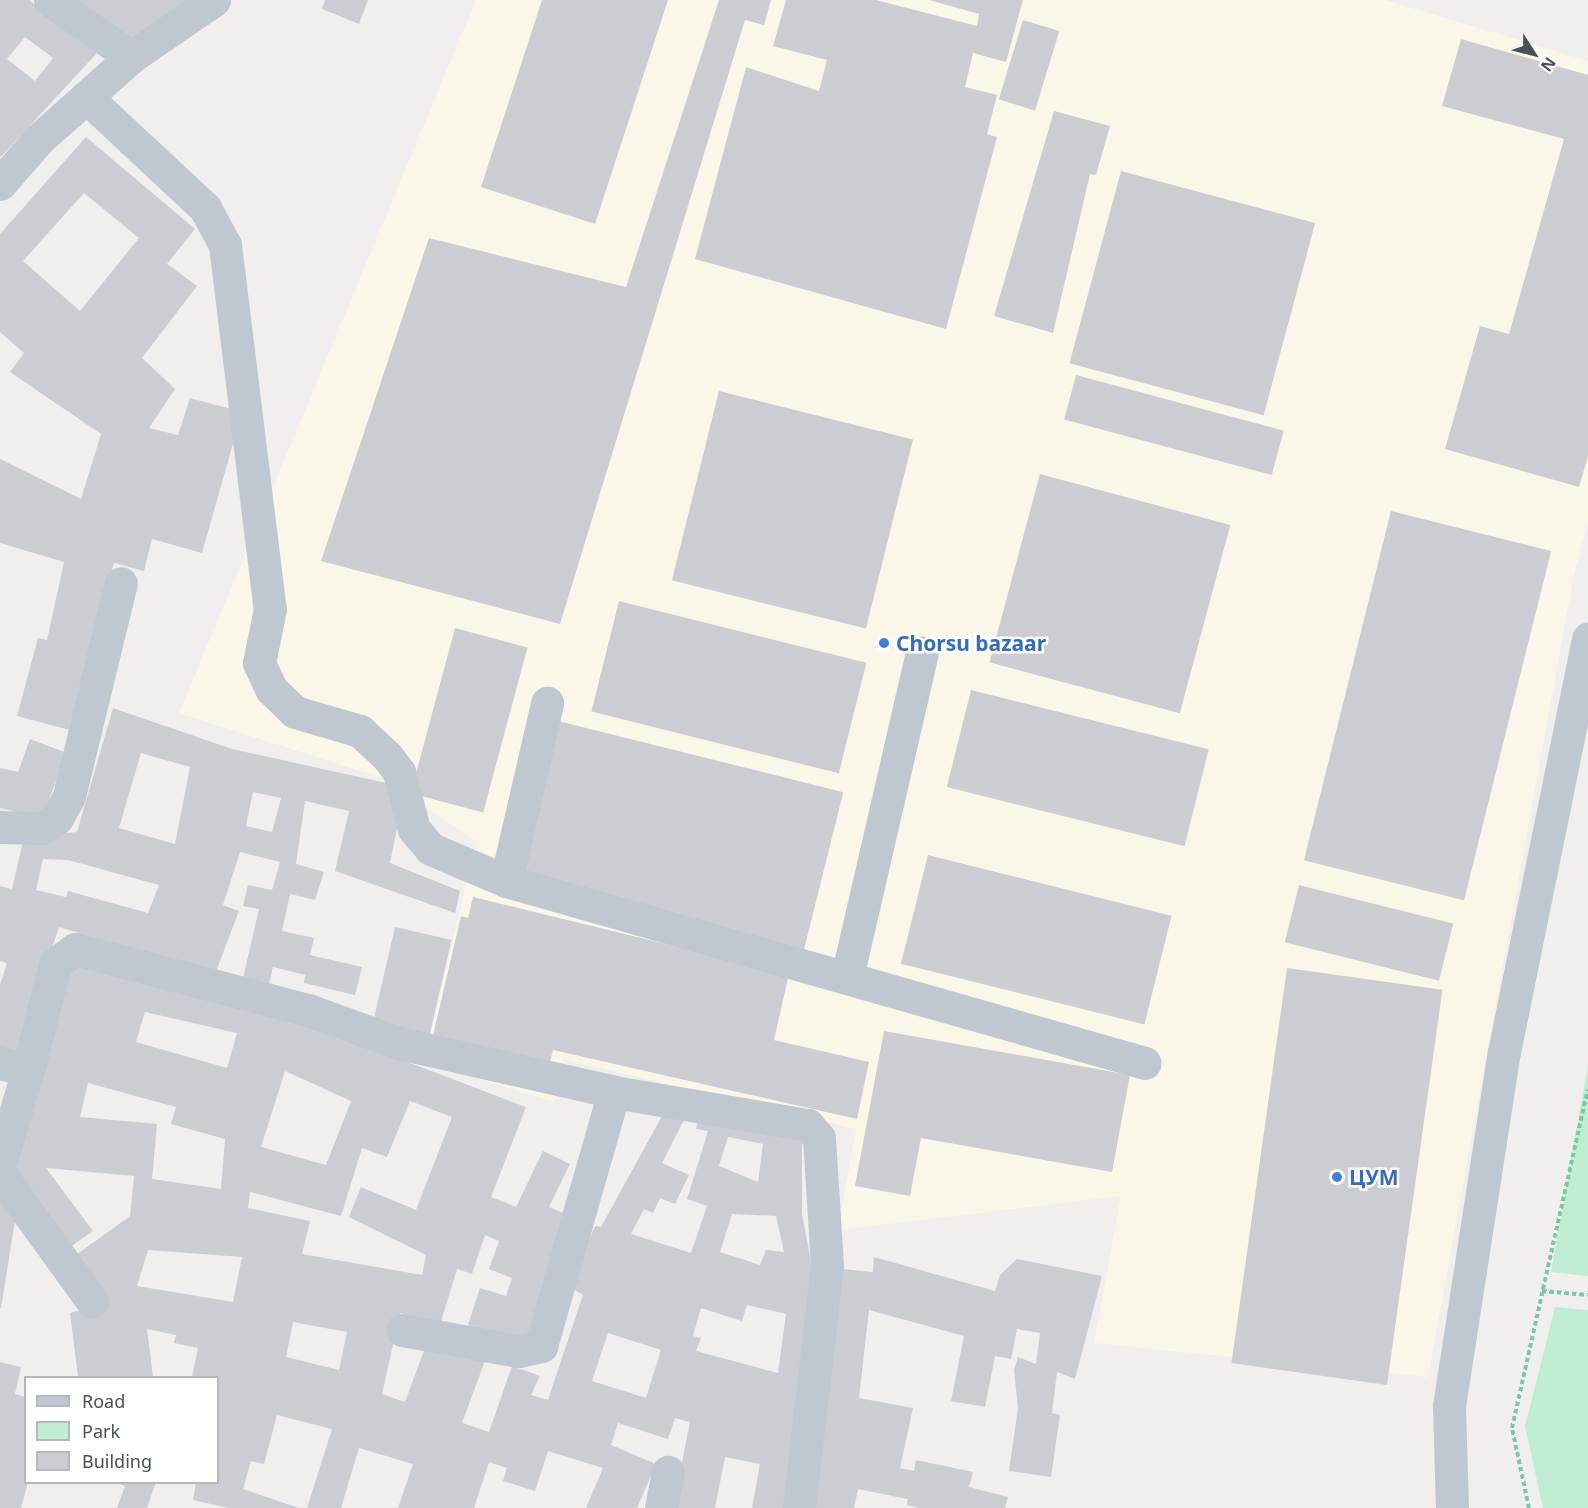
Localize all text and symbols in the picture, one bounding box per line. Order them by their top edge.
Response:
north arrow [1504,24,1564,84]
text: N [1536,53,1561,76]
place label: Chorsu bazaar [896,630,1046,656]
marker: Chorsu bazaar [877,636,891,650]
place label: ЦУМ [1349,1164,1399,1190]
marker: ЦУМ [1330,1170,1344,1184]
legend [24,1376,219,1484]
text: Road [82,1389,125,1413]
text: Park [82,1419,120,1443]
text: Building [82,1449,152,1473]

